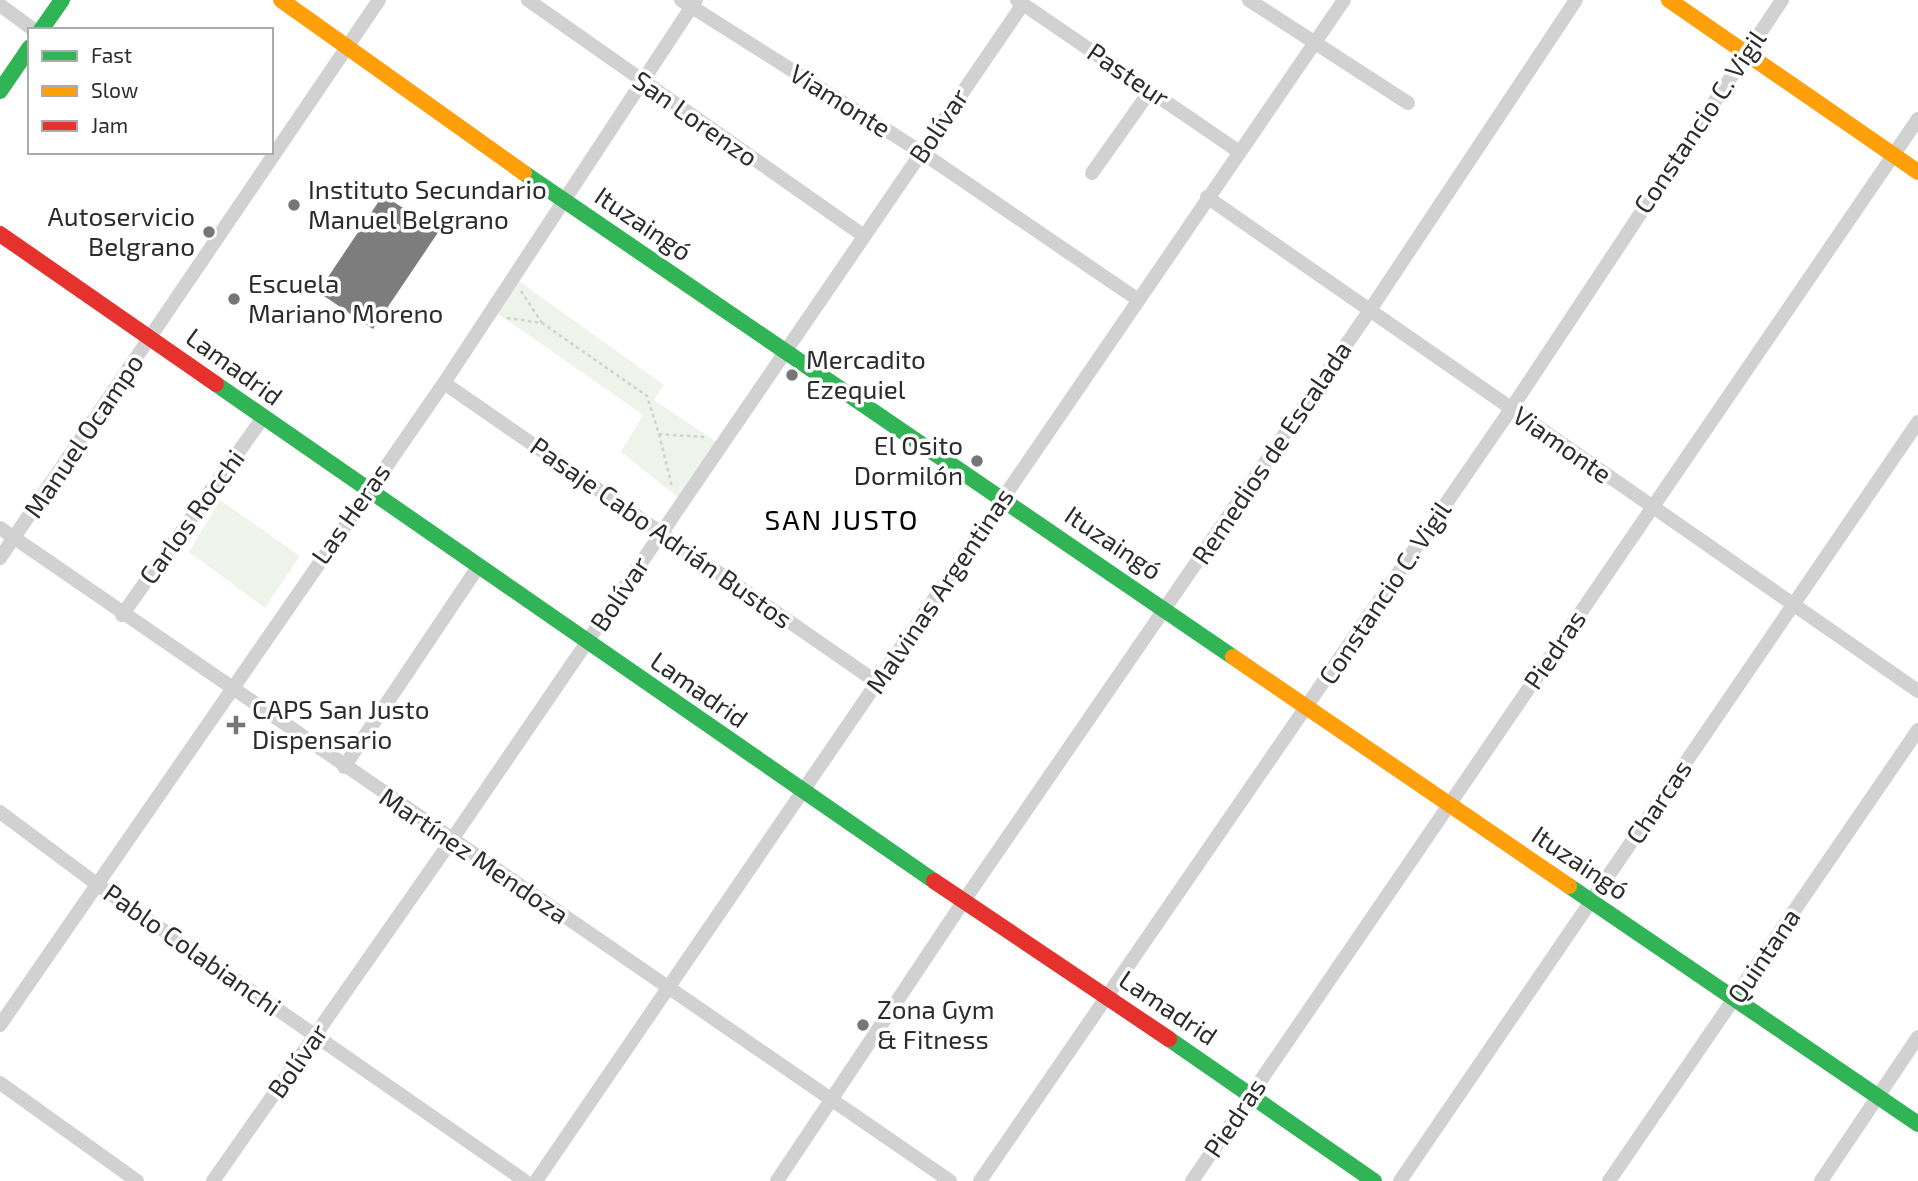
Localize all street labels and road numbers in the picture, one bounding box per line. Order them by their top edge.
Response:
street label: Constancio C. Vigil [1626,24,1772,218]
street label: Pasteur [1082,35,1176,112]
street label: Viamonte [785,57,897,143]
street label: San Lorenzo [628,63,764,172]
street label: Bolívar [902,82,974,168]
street label: Ituzaingó [590,179,698,266]
street label: Lamadrid [181,321,289,411]
street label: Remedios de Escalada [1185,335,1357,570]
street label: Manuel Ocampo [17,347,149,523]
street label: Viamonte [1508,399,1618,489]
street label: Pasaje Cabo Adrián Bustos [525,430,799,634]
street label: Carlos Rocchi [132,443,250,589]
street label: Las Heras [304,457,396,569]
street label: Malvinas Argentinas [858,482,1019,699]
street label: Constancio C. Vigil [1311,495,1457,689]
street label: Ituzaingó [1060,498,1168,585]
street label: Bolívar [583,550,655,636]
street label: Piedras [1516,604,1591,695]
street label: Lamadrid [645,644,754,733]
street label: Charcas [1618,753,1697,849]
street label: Martínez Mendoza [375,780,575,929]
street label: Ituzaingó [1527,818,1635,905]
street label: Pablo Colabianchi [98,876,287,1021]
street label: Quintana [1720,902,1806,1008]
street label: Lamadrid [1114,963,1224,1051]
street label: Bolívar [260,1017,333,1103]
street label: Piedras [1196,1072,1271,1163]

